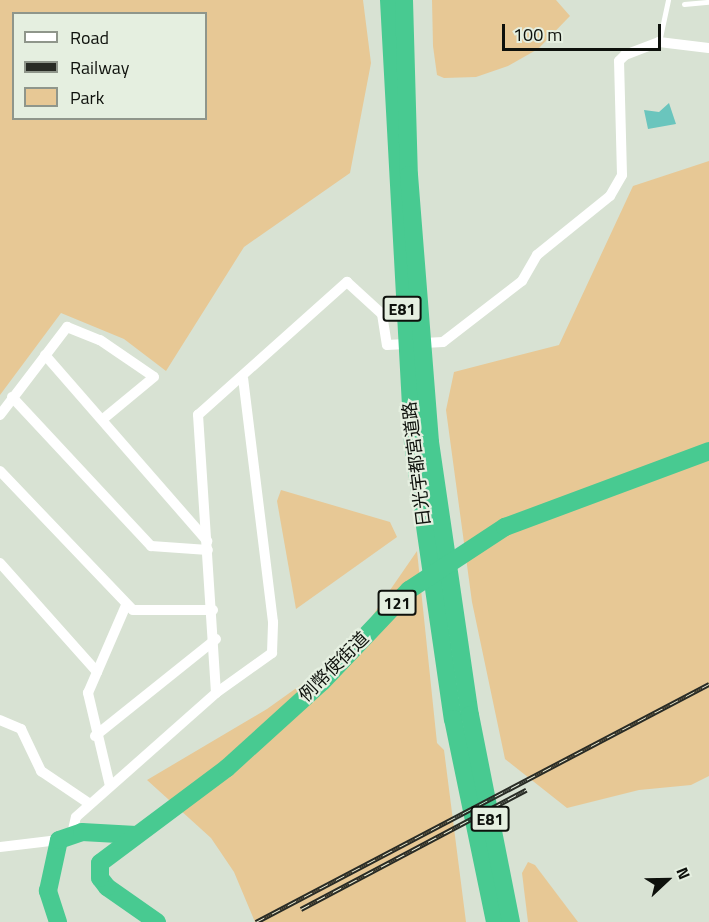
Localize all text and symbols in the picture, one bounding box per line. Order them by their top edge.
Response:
legend [12,12,207,120]
scale bar [505,12,664,50]
text: 100 m [513,21,562,48]
text: Road [70,24,109,51]
text: Railway [70,54,129,81]
text: Park [70,84,104,111]
road number: E81 [382,296,422,322]
street label: 日光宇都宮道路 [399,400,435,528]
road number: 121 [378,590,416,616]
street label: 例幣使街道 [295,628,373,706]
road number: E81 [470,806,510,832]
north arrow [637,850,697,910]
text: N [670,864,697,883]

